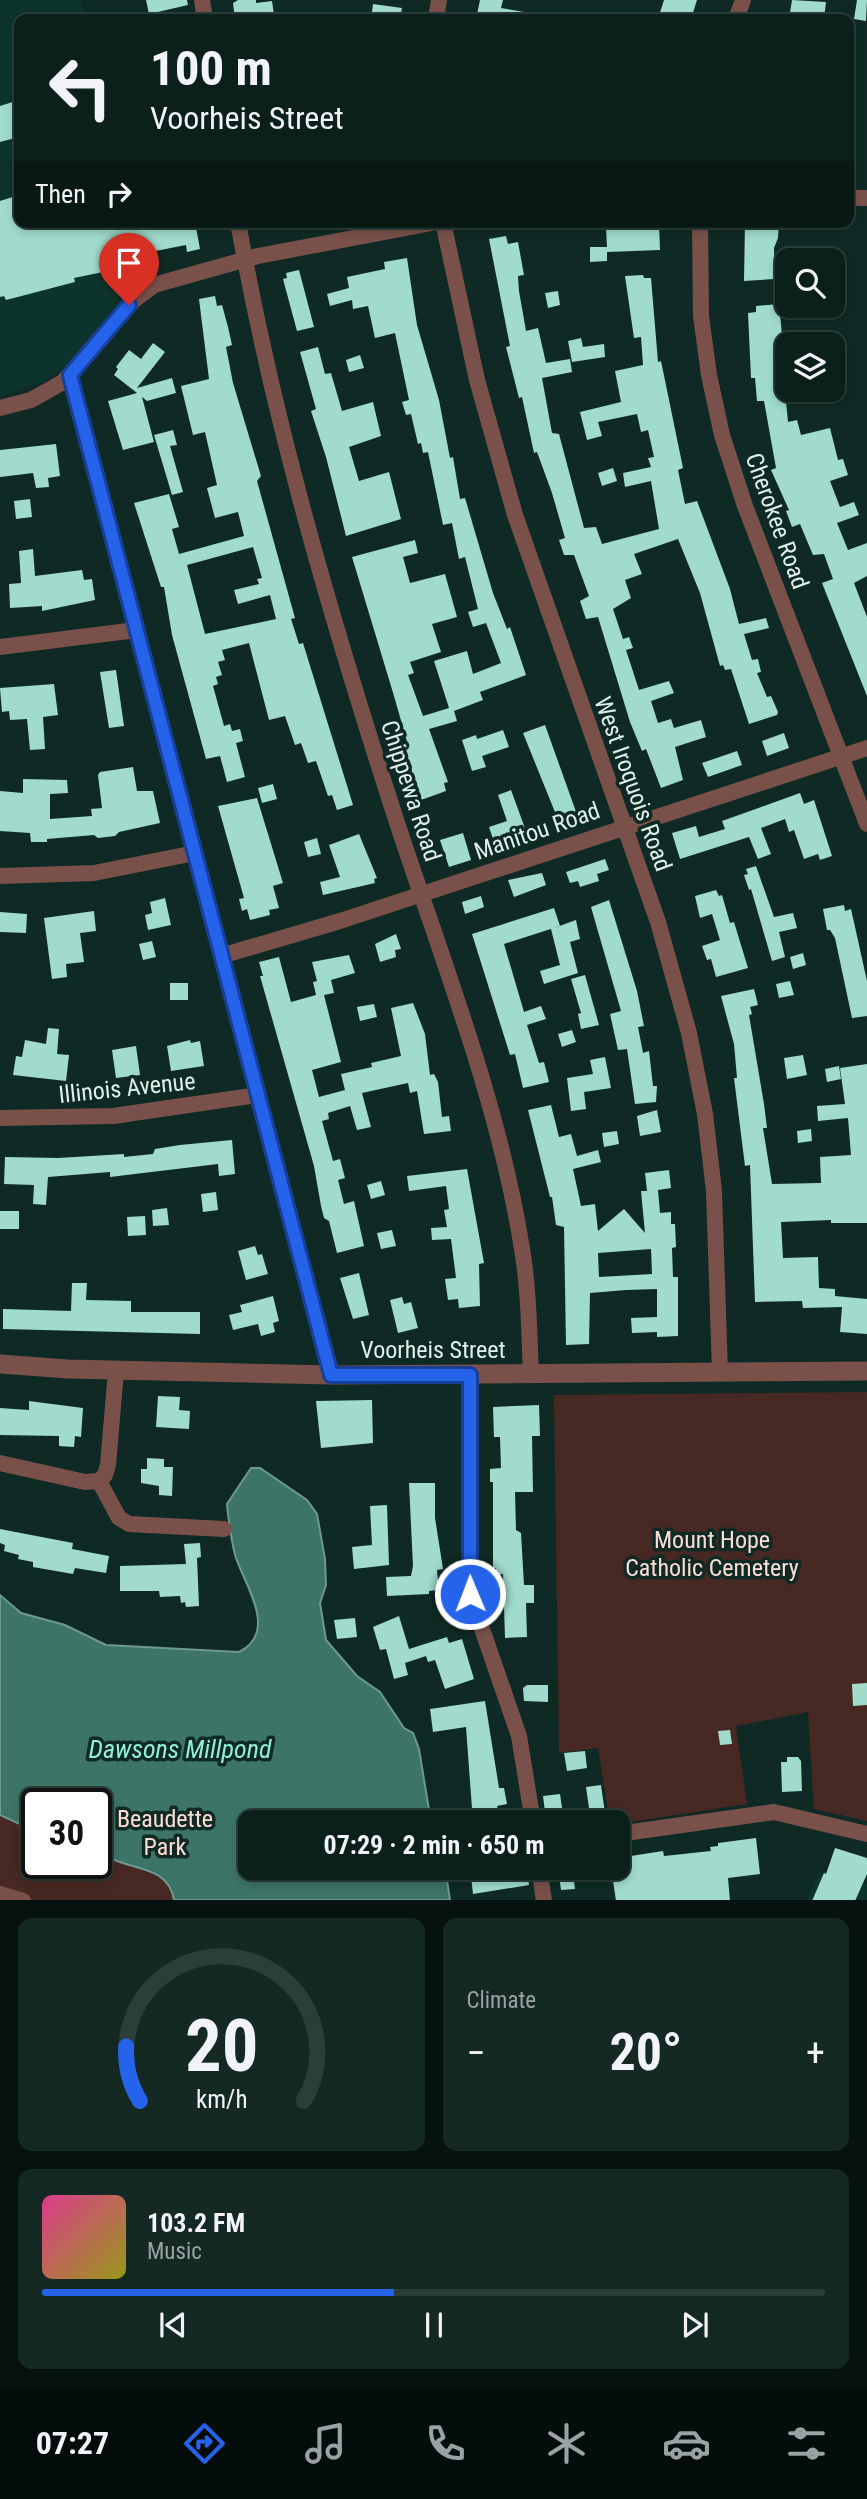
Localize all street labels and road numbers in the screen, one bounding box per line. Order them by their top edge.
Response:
street label: Cherokee Road [739,449,815,593]
street label: West Iroquois Road [588,693,678,875]
street label: Chippewa Road [375,717,447,865]
street label: Manitou Road [471,796,603,866]
street label: Illinois Avenue [57,1067,197,1109]
street label: Voorheis Street [360,1336,506,1364]

